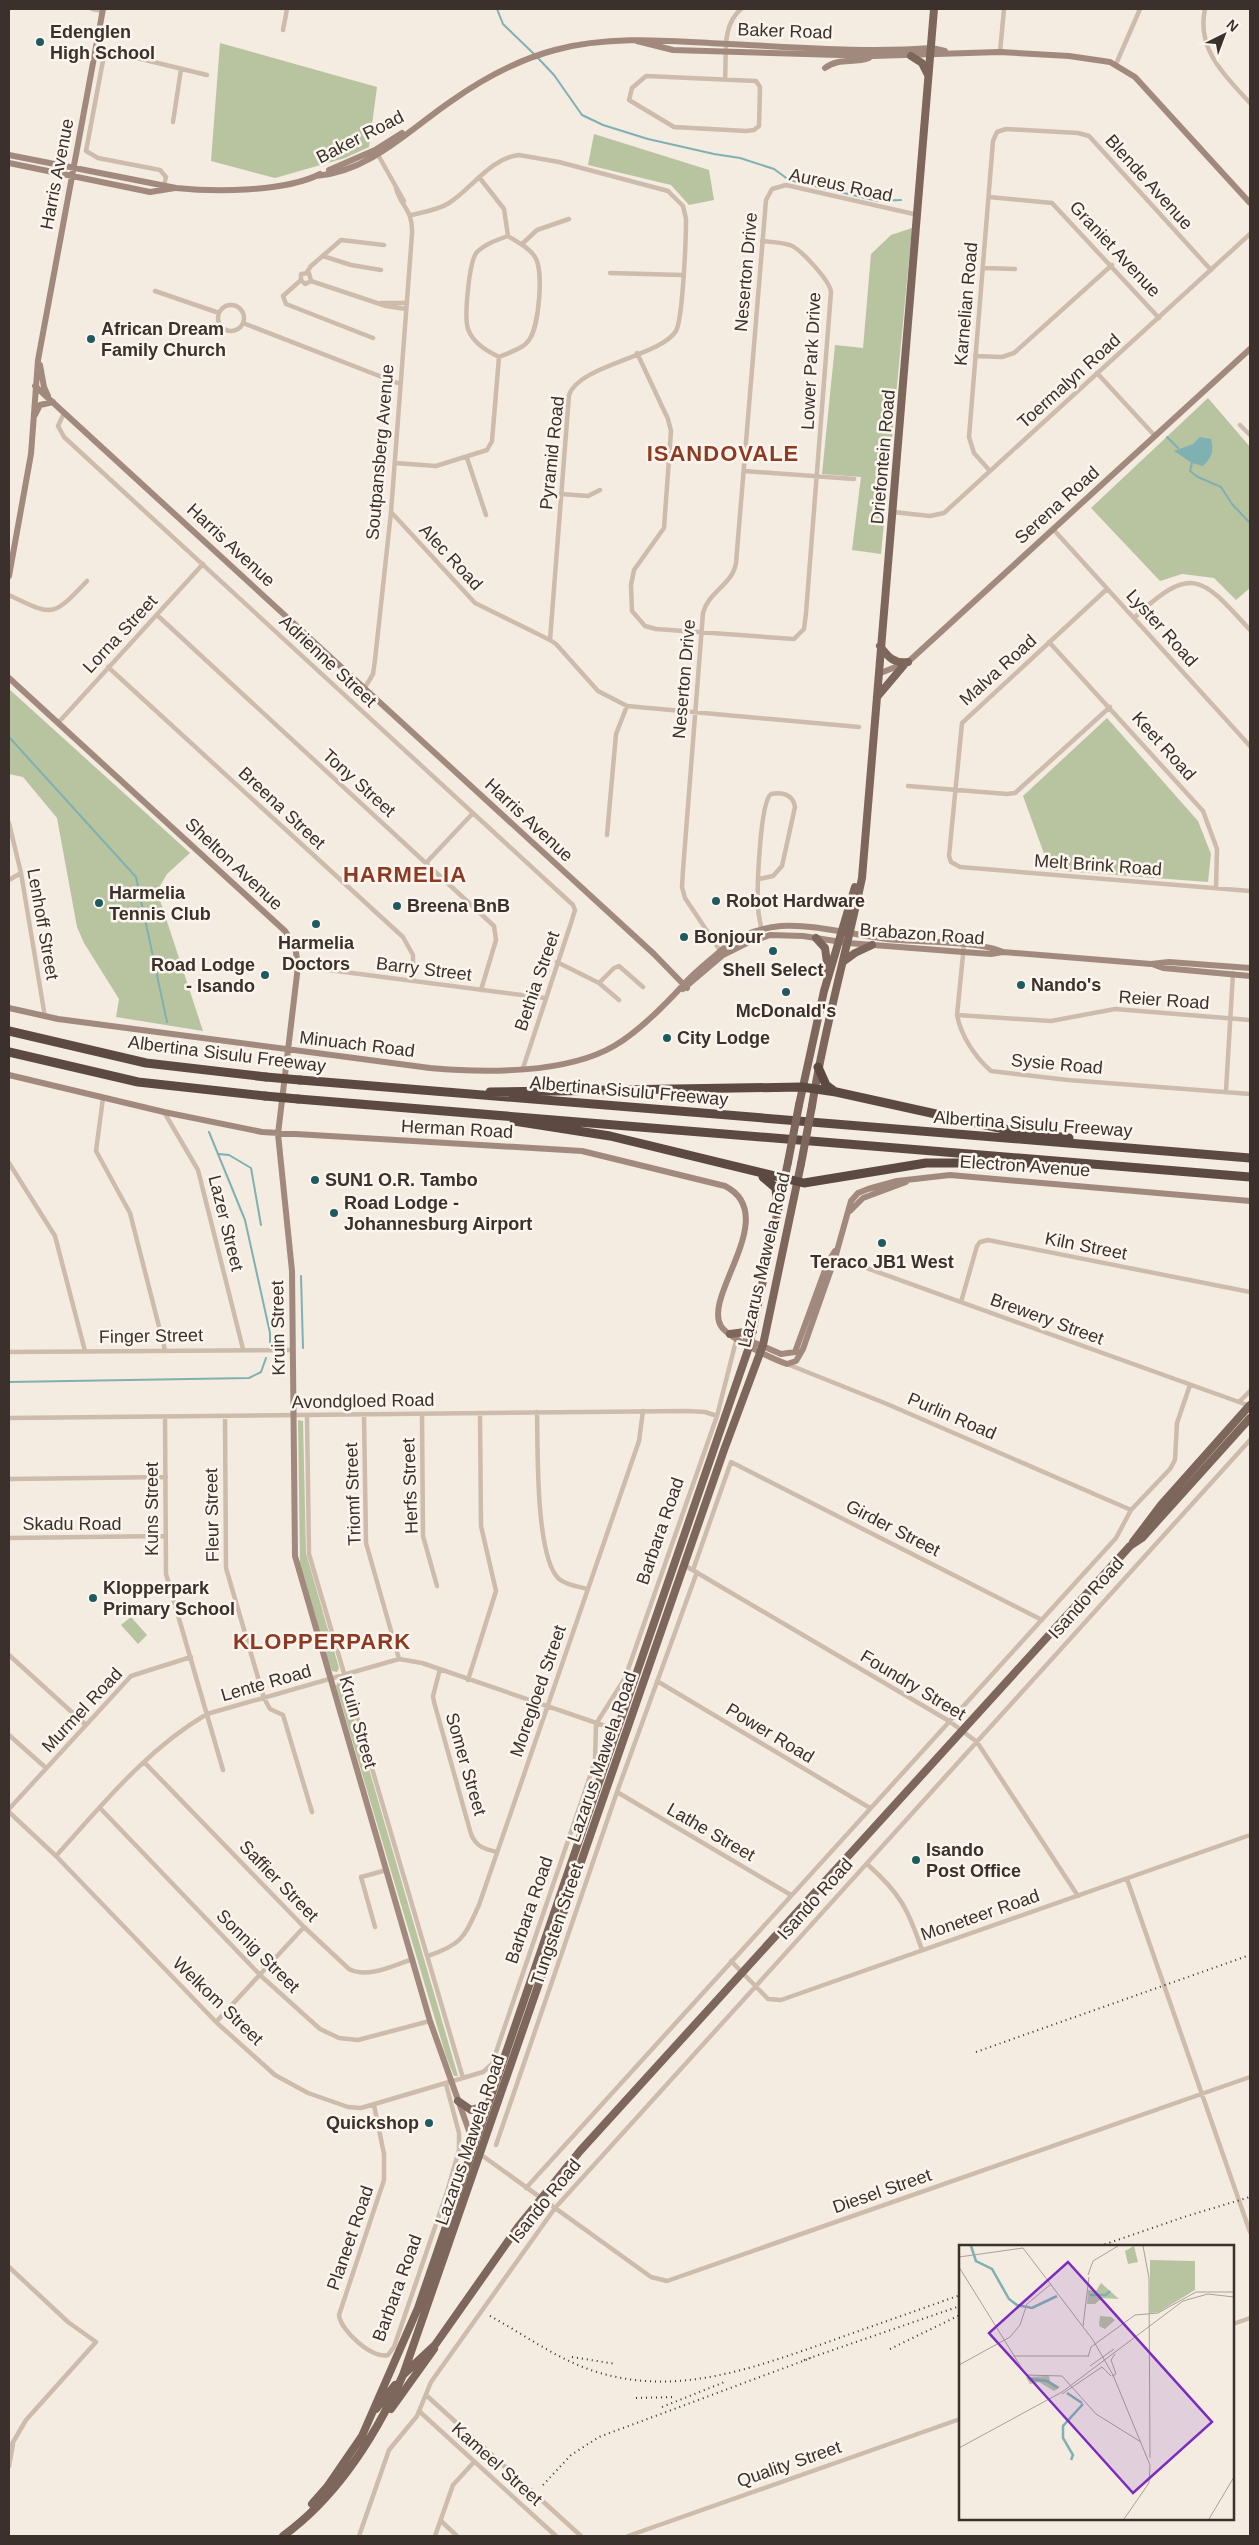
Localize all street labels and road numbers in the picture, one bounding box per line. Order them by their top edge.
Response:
street label: Baker Road [737,19,833,43]
street label: Baker Road [313,107,407,167]
street label: Harris Avenue [36,117,78,231]
street label: Blende Avenue [1101,130,1197,234]
street label: Aureus Road [788,164,894,206]
street label: Graniet Avenue [1065,197,1165,301]
street label: Neserton Drive [731,211,761,333]
street label: Karnelian Road [951,241,981,367]
street label: Lower Park Drive [797,292,825,430]
street label: Toermalyn Road [1014,330,1124,432]
street label: Soutpansberg Avenue [362,363,398,541]
street label: Driefontein Road [867,389,899,525]
street label: Pyramid Road [536,395,568,511]
street label: Serena Road [1011,462,1103,548]
street label: Harris Avenue [183,499,279,591]
street label: Alec Road [415,520,487,594]
street label: Lyster Road [1122,585,1202,671]
street label: Lorna Street [79,591,161,677]
street label: Adrienne Street [275,611,381,711]
street label: Neserton Drive [669,618,699,740]
street label: Malva Road [956,630,1040,710]
street label: Keet Road [1128,708,1200,784]
street label: Tony Street [318,745,400,821]
street label: Breena Street [235,763,329,853]
street label: Harris Avenue [481,774,577,866]
street label: Shelton Avenue [181,814,287,914]
street label: Melt Brink Road [1033,851,1163,879]
street label: Lenhoff Street [23,867,63,981]
street label: Brabazon Road [859,920,985,948]
street label: Bethia Street [511,929,563,1033]
street label: Barry Street [375,953,473,985]
street label: Reier Road [1118,987,1210,1013]
street label: Minuach Road [298,1027,416,1061]
street label: Albertina Sisulu Freeway [127,1032,327,1076]
street label: Sysie Road [1010,1050,1104,1078]
street label: Albertina Sisulu Freeway [529,1072,729,1110]
street label: Albertina Sisulu Freeway [933,1107,1133,1141]
street label: Herman Road [401,1116,513,1142]
street label: Electron Avenue [959,1151,1091,1181]
street label: Lazarus Mawela Road [734,1170,794,1350]
street label: Lazer Street [204,1173,248,1273]
street label: Kiln Street [1043,1228,1129,1264]
street label: Kruin Street [267,1280,289,1376]
street label: Brewery Street [988,1289,1106,1349]
street label: Finger Street [99,1325,203,1347]
street label: Purlin Road [905,1388,999,1444]
street label: Avondgloed Road [291,1390,435,1412]
street label: Herfs Street [398,1438,422,1534]
street label: Triomf Street [341,1442,365,1546]
street label: Kuns Street [142,1462,162,1556]
street label: Fleur Street [201,1468,223,1562]
street label: Barbara Road [632,1475,688,1587]
street label: Girder Street [843,1496,943,1560]
street label: Skadu Road [22,1514,122,1534]
street label: Isando Road [1044,1553,1128,1643]
street label: Moregloed Street [506,1622,570,1760]
street label: Foundry Street [857,1646,969,1724]
street label: Lente Road [219,1661,313,1705]
street label: Murmel Road [38,1664,126,1756]
street label: Lazarus Mawela Road [563,1669,641,1845]
street label: Kruin Street [335,1674,381,1770]
street label: Power Road [722,1699,818,1767]
street label: Somer Street [442,1710,490,1818]
street label: Lathe Street [664,1799,758,1865]
street label: Saffier Street [235,1836,323,1926]
street label: Barbara Road [501,1854,557,1966]
street label: Isando Road [773,1854,857,1944]
street label: Tungsten Street [527,1861,587,1987]
street label: Moneteer Road [918,1885,1042,1945]
street label: Sonnig Street [212,1905,304,1997]
street label: Welkom Street [169,1953,267,2049]
street label: Lazarus Mawela Road [431,2052,509,2228]
street label: Isando Road [505,2155,585,2247]
street label: Diesel Street [830,2165,934,2217]
street label: Planeet Road [323,2183,377,2293]
street label: Barbara Road [368,2232,426,2344]
street label: Kameel Street [448,2418,546,2510]
street label: Quality Street [734,2437,844,2491]

